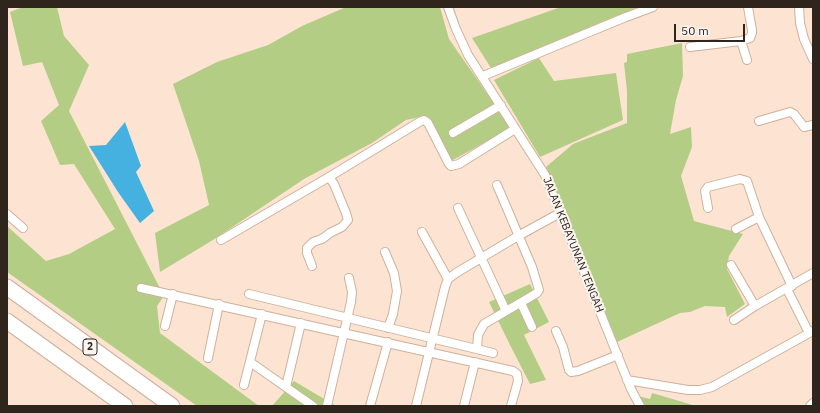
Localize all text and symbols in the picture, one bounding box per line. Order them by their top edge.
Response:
scale bar [676,16,747,42]
text: 50 m [681,23,709,38]
street label: JALAN KEBAYUNAN TENGAH [540,175,606,315]
road number: 2 [83,339,97,355]

